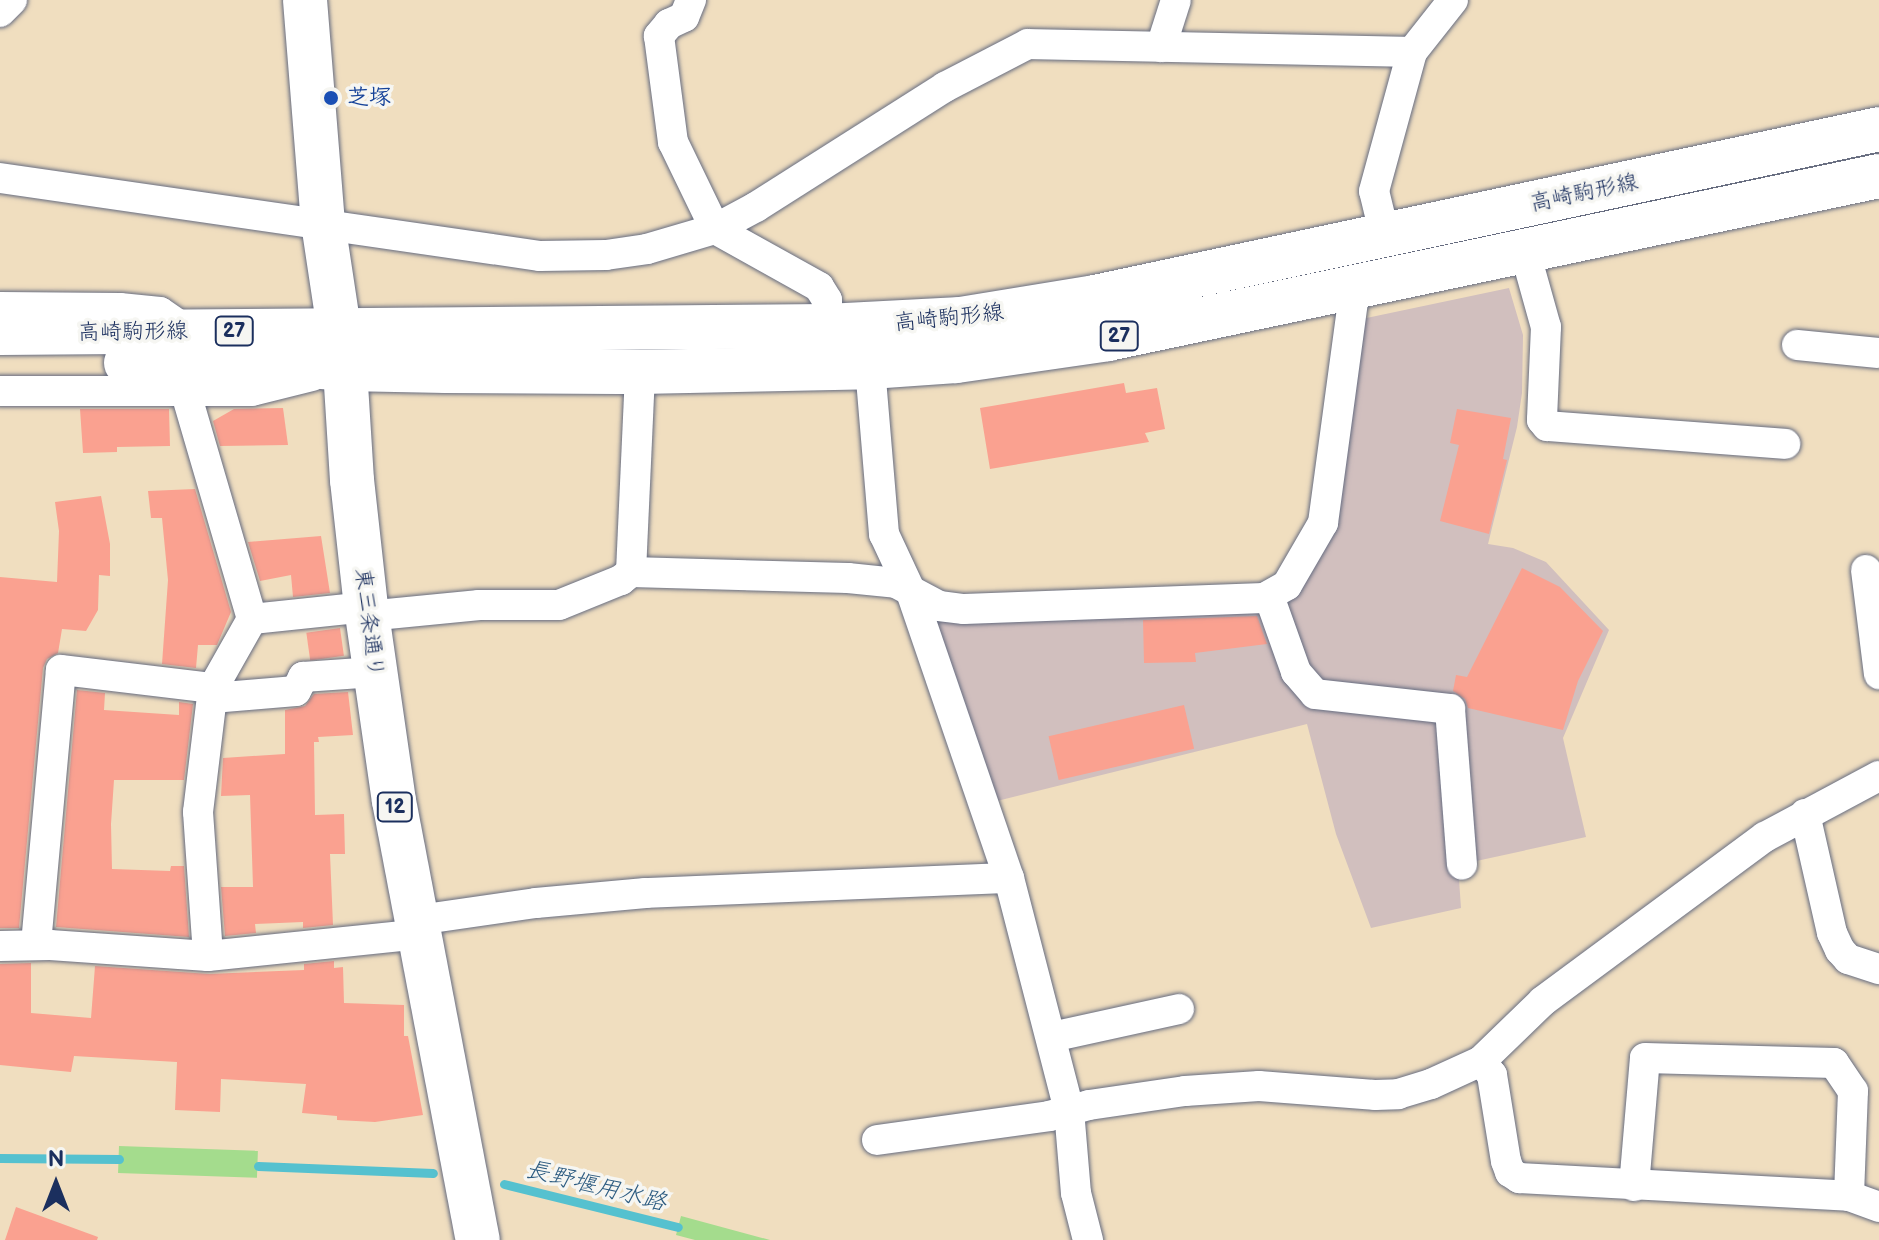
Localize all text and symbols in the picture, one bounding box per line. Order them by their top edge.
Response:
place label: 芝塚 [347,85,391,111]
marker: 芝塚 [322,89,340,107]
street label: 高崎駒形線 [1527,169,1641,217]
street label: 高崎駒形線 [893,299,1005,337]
road number: 27 [214,315,254,347]
street label: 高崎駒形線 [78,318,188,346]
road number: 27 [1099,320,1139,352]
street label: 東三条通り [349,567,389,679]
road number: 12 [375,791,415,823]
north arrow [16,1144,96,1224]
text: N [48,1146,64,1173]
water label: 長野堰用水路 [523,1155,669,1217]

